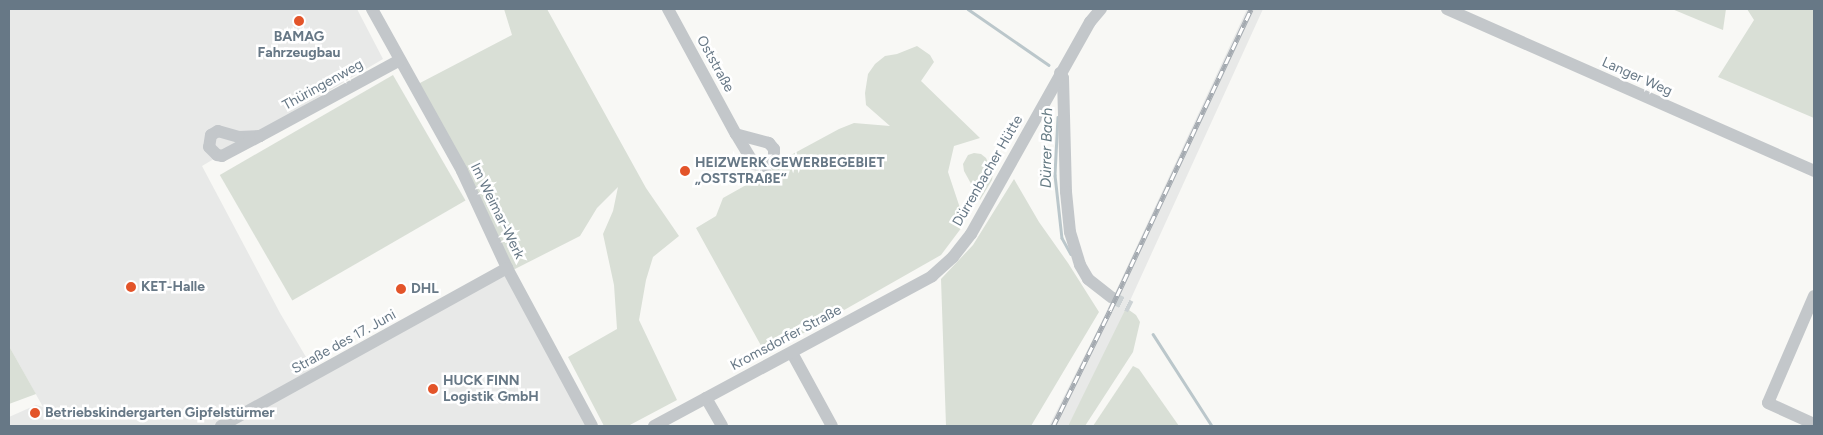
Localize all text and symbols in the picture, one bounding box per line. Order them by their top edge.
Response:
marker: BAMAG Fahrzeugbau [293,15,305,27]
place label: BAMAG Fahrzeugbau [258,29,340,62]
street label: Oststraße [693,33,737,95]
street label: Langer Weg [1599,54,1675,100]
street label: Thüringenweg [280,56,366,114]
water label: Dürrer Bach [1037,108,1057,188]
street label: Dürrenbacher Hütte [949,112,1027,230]
place label: HEIZWERK GEWERBEGEBIET „OSTSTRAßE“ [695,155,885,188]
street label: Im Weimar-Werk [467,160,527,262]
marker: HEIZWERK GEWERBEGEBIET „OSTSTRAßE“ [679,165,691,177]
place label: KET-Halle [141,279,205,295]
marker: KET-Halle [125,281,137,293]
place label: DHL [411,281,439,297]
marker: DHL [395,283,407,295]
street label: Kromsdorfer Straße [728,302,844,374]
street label: Straße des 17. Juni [289,306,399,378]
place label: HUCK FINN Logistik GmbH [443,373,539,406]
marker: HUCK FINN Logistik GmbH [427,383,439,395]
place label: Betriebskindergarten Gipfelstürmer [45,405,275,421]
marker: Betriebskindergarten Gipfelstürmer [29,407,41,419]

